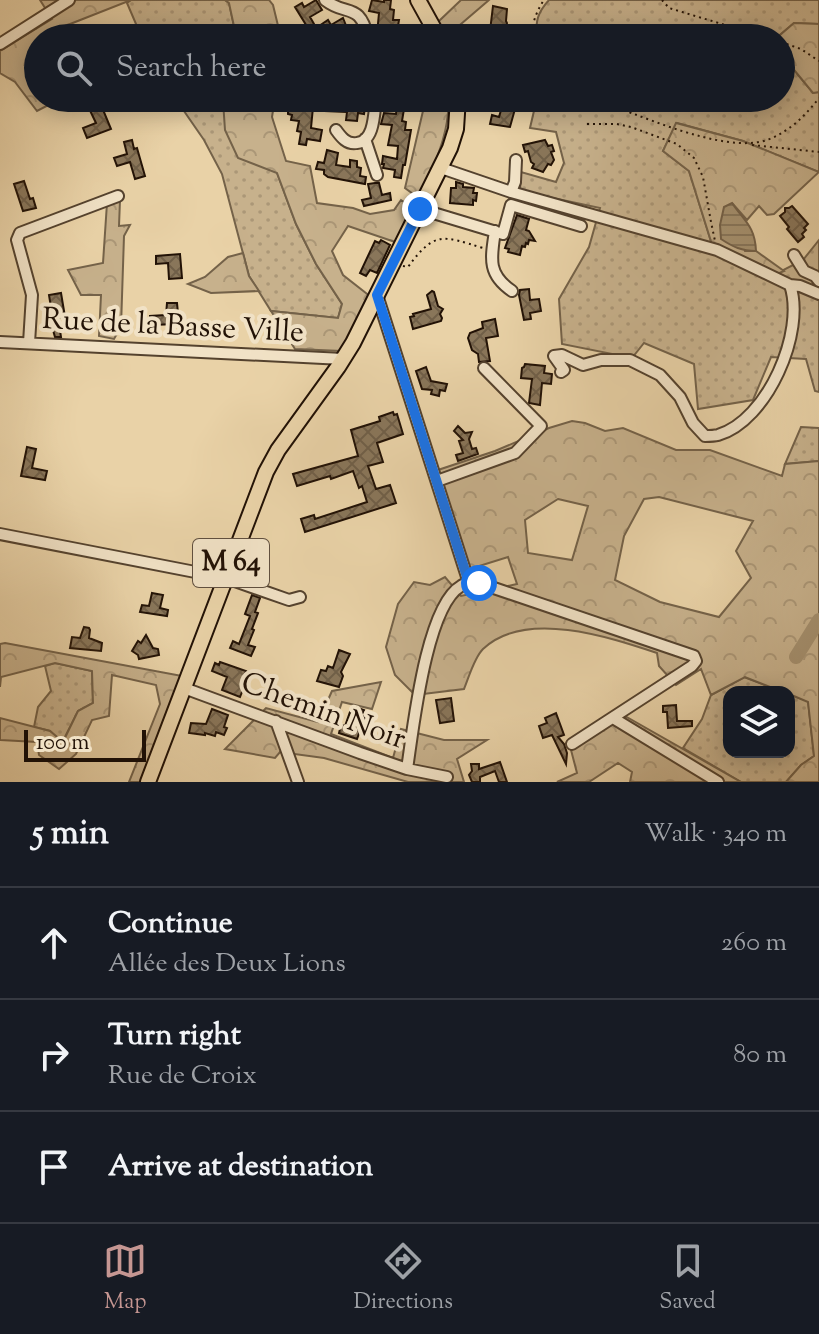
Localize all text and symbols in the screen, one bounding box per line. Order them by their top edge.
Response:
search box [24,24,795,112]
icon: search [52,46,96,90]
text: Search here [116,47,266,90]
route end [402,191,438,227]
street label: Rue de la Basse Ville [41,299,305,355]
road number: M 64 [193,539,269,587]
route start [461,565,497,601]
street label: Chemin Noir [235,662,411,762]
map controls [723,686,795,758]
button: layers [723,686,795,758]
scale bar [24,726,146,762]
text: 100 m [36,728,89,760]
text: 5 min [32,810,109,859]
text: Walk · 340 m [644,816,787,853]
text: Continue [108,903,233,946]
icon: ahead [32,921,76,965]
text: 260 m [721,925,787,962]
text: Allée des Deux Lions [108,946,346,983]
text: Turn right [108,1015,241,1058]
icon: right [32,1033,76,1077]
text: 80 m [733,1037,787,1074]
text: Rue de Croix [108,1058,257,1095]
icon: arrive [32,1145,76,1189]
text: Arrive at destination [108,1146,373,1189]
tab: Map [103,1239,147,1319]
tab: Directions [354,1239,453,1319]
tab: Saved [659,1239,716,1319]

